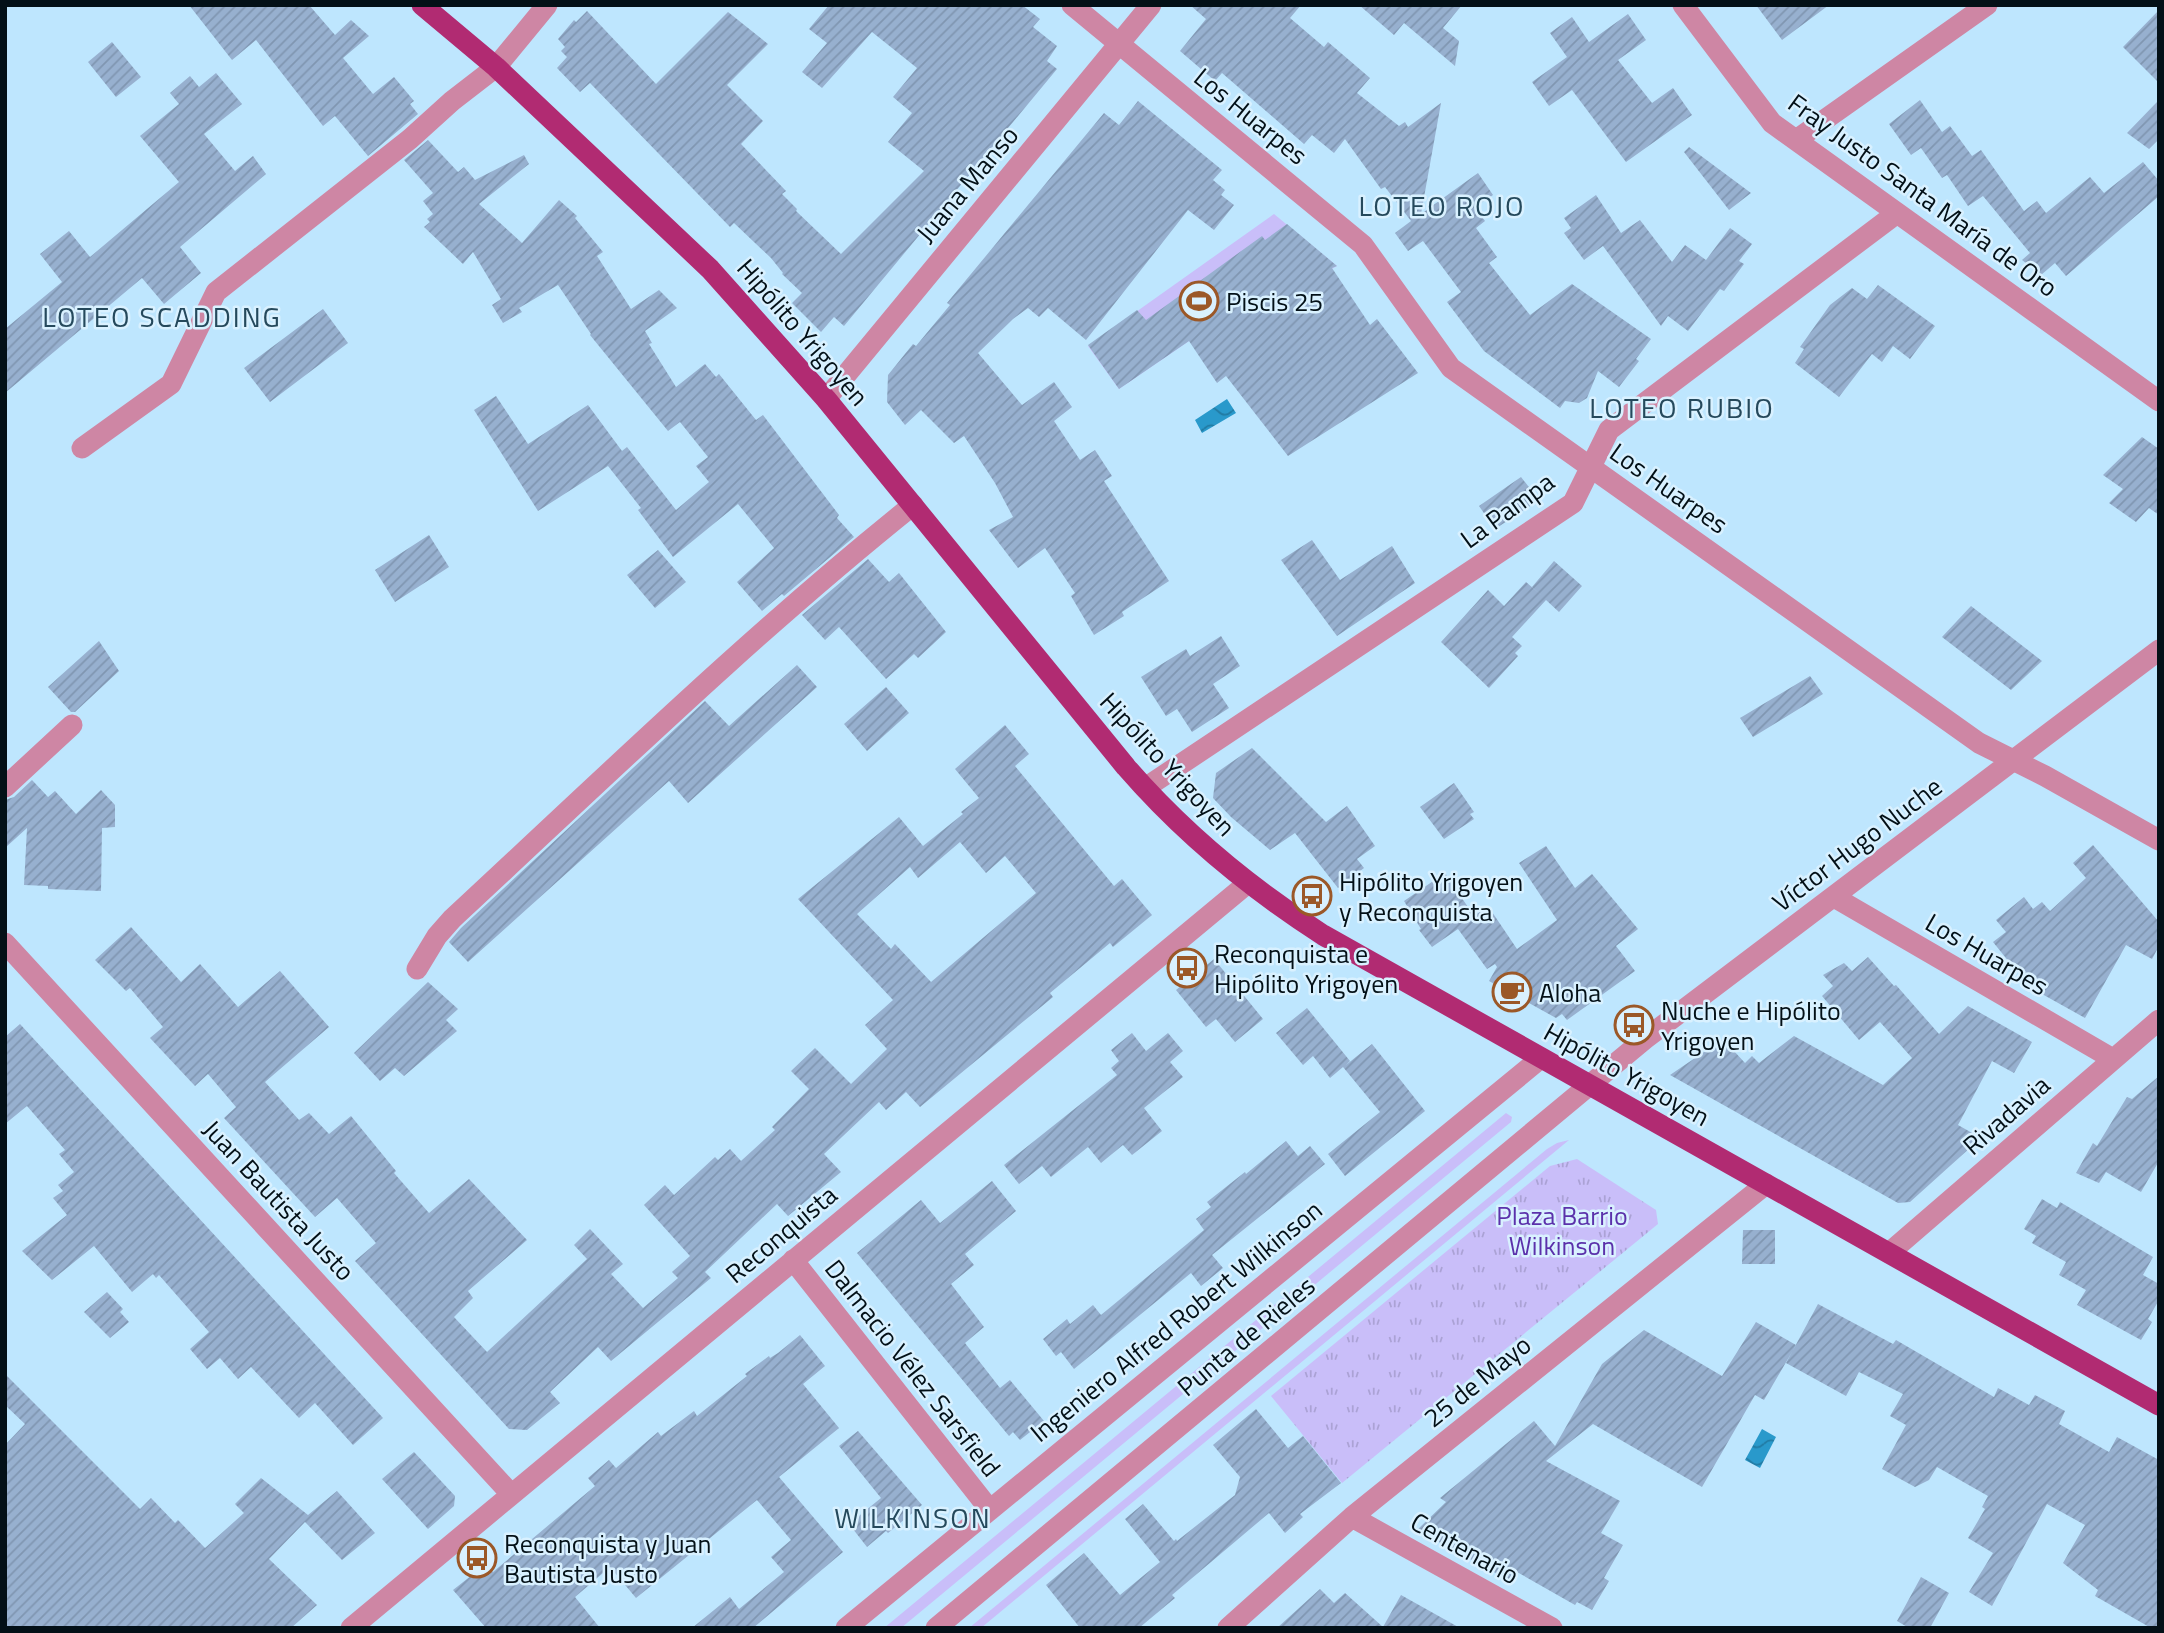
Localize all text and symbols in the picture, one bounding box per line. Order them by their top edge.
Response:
street label: Los Huarpes [1186,58,1316,174]
street label: Fray Justo Santa María de Oro [1780,84,2066,306]
street label: Juana Manso [907,117,1027,251]
district label: LOTEO ROJO [1358,184,1526,227]
street label: Hipólito Yrigoyen [728,250,878,414]
sports icon: Piscis 25 [1178,280,1220,322]
place label: Piscis 25 [1226,282,1323,321]
district label: LOTEO SCADDING [42,295,282,338]
district label: LOTEO RUBIO [1589,386,1775,429]
street label: Los Huarpes [1602,433,1736,543]
street label: La Pampa [1452,462,1562,558]
street label: Hipólito Yrigoyen [1091,683,1245,845]
street label: Víctor Hugo Nuche [1764,767,1950,921]
place label: Hipólito Yrigoyen y Reconquista [1339,862,1523,931]
bus stop icon: Hipólito Yrigoyen y Reconquista [1291,875,1333,917]
street label: Los Huarpes [1918,903,2056,1005]
place label: Reconquista e Hipólito Yrigoyen [1214,934,1398,1003]
bus stop icon: Reconquista e Hipólito Yrigoyen [1166,947,1208,989]
cafe icon: Aloha [1491,971,1533,1013]
place label: Aloha [1539,973,1601,1012]
place label: Nuche e Hipólito Yrigoyen [1661,991,1841,1060]
bus stop icon: Nuche e Hipólito Yrigoyen [1613,1004,1655,1046]
street label: Hipólito Yrigoyen [1537,1012,1717,1136]
street label: Rivadavia [1954,1066,2058,1164]
street label: Juan Bautista Justo [194,1111,364,1289]
street label: Reconquista [717,1176,845,1292]
street label: Ingeniero Alfred Robert Wilkinson [1021,1191,1331,1451]
park label: Plaza Barrio Wilkinson [1496,1196,1628,1265]
street label: Dalmacio Vélez Sarsfield [816,1251,1010,1485]
street label: Punta de Rieles [1168,1267,1324,1405]
street label: 25 de Mayo [1415,1325,1539,1437]
district label: WILKINSON [834,1496,992,1539]
street label: Centenario [1404,1502,1526,1594]
place label: Reconquista y Juan Bautista Justo [504,1524,712,1593]
bus stop icon: Reconquista y Juan Bautista Justo [456,1537,498,1579]

